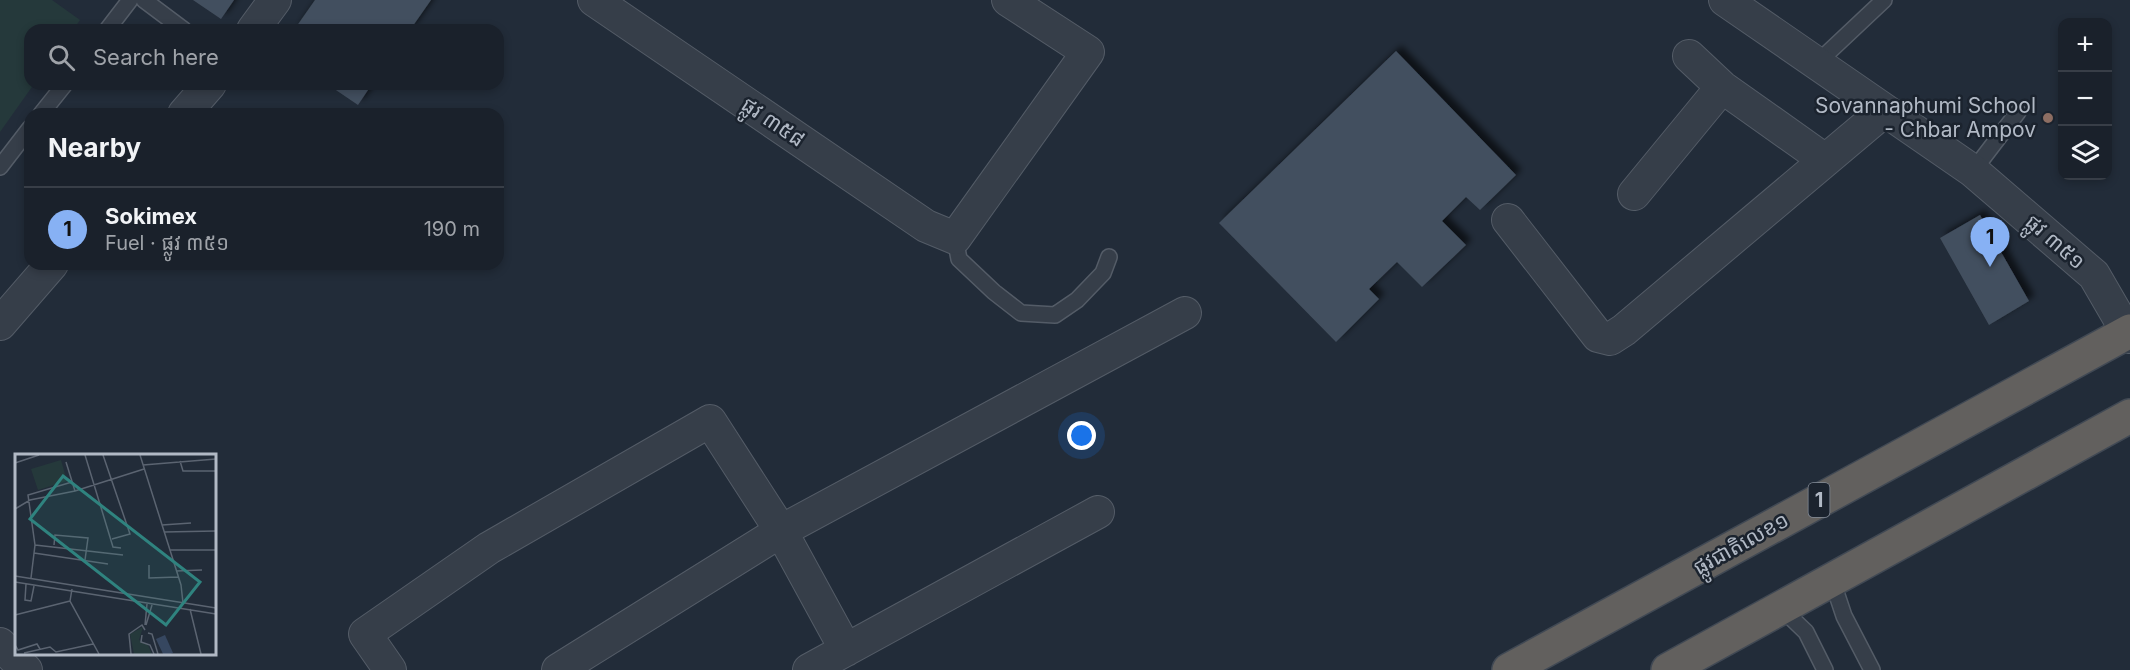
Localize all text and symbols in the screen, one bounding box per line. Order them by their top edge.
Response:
map controls [2058,18,2112,180]
button: + [2058,18,2112,72]
search box [24,24,504,90]
icon: search [45,41,78,74]
text: Search here [93,44,219,70]
button: − [2058,72,2112,126]
street label: ផ្លូវ ៣៥៨ [733,91,810,158]
place label: Sovannaphumi School - Chbar Ampov [1815,93,2036,142]
marker: Sovannaphumi School - Chbar Ampov [2041,111,2055,125]
button: layers [2058,126,2112,180]
text: Nearby [48,132,141,163]
text: Sokimex [105,203,197,229]
street label: ផ្លូវ ៣៥១ [2016,209,2090,280]
text: 1 [63,217,72,241]
text: 190 m [424,217,480,241]
pin: 1 [1970,218,2010,267]
text: Fuel · ផ្លូវ ៣៥១ [105,231,229,255]
your location [1067,421,1096,450]
inset map [15,454,216,655]
road number: 1 [1808,483,1830,517]
street label: ផ្លូវជាតិលេខ១ [1689,507,1796,586]

